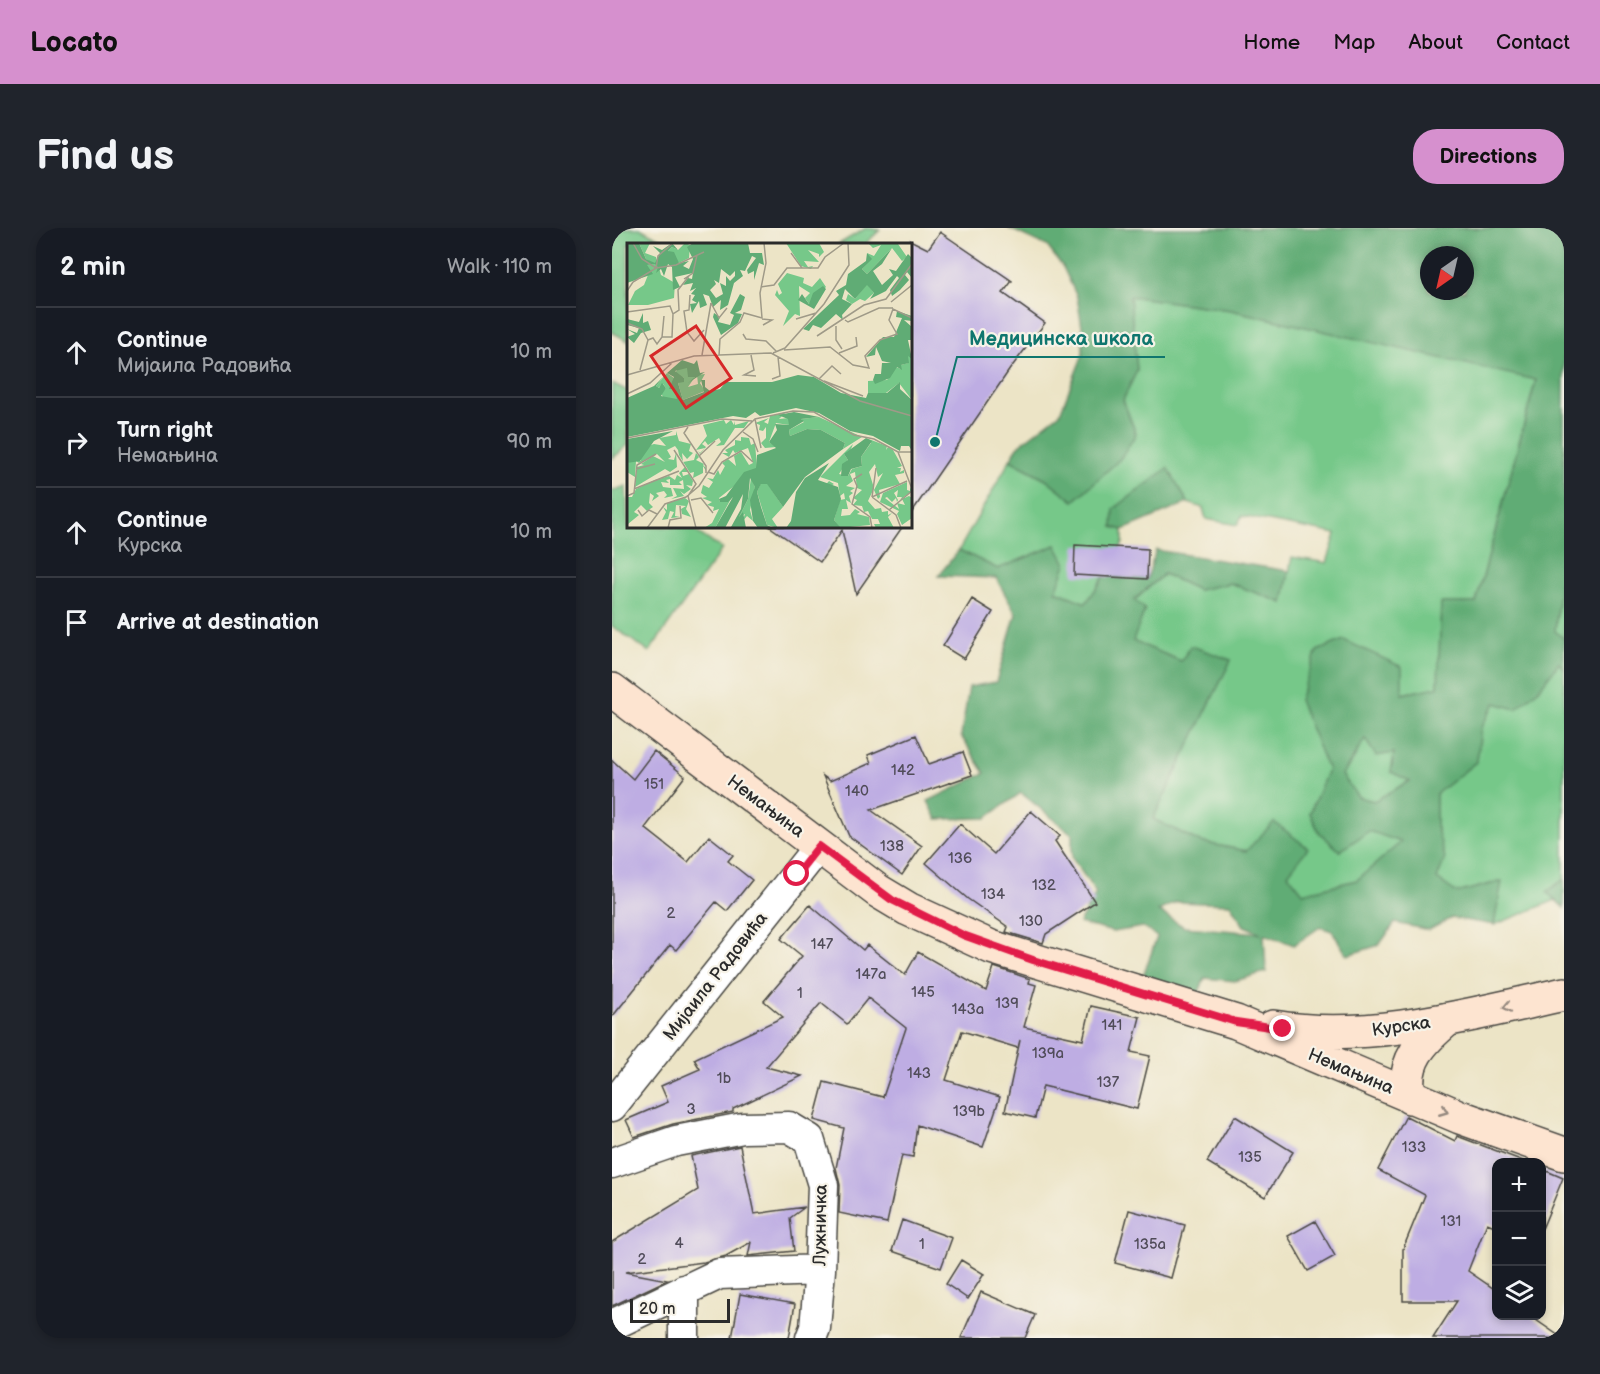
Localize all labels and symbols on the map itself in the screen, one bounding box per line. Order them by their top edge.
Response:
inset map [627,243,912,528]
north arrow [1420,246,1474,300]
callout: Медицинска школа [957,319,1165,357]
text: Медицинска школа [969,327,1153,351]
house number: 142 [891,761,915,780]
street label: Немањина [723,771,809,842]
house number: 151 [644,775,664,794]
house number: 140 [845,782,869,801]
house number: 138 [880,837,904,856]
house number: 136 [948,849,972,868]
route start [783,860,809,886]
house number: 132 [1032,876,1056,895]
house number: 134 [981,885,1005,904]
house number: 2 [667,904,676,923]
street label: Мијаила Радовића [659,908,772,1045]
house number: 130 [1019,912,1043,931]
house number: 147 [811,935,834,954]
house number: 147a [856,965,886,984]
house number: 145 [911,983,935,1002]
house number: 1 [797,984,803,1003]
house number: 139 [995,994,1019,1013]
one-way arrow [1502,999,1512,1012]
house number: 143a [952,1000,984,1019]
street label: Курска [1370,1012,1432,1041]
route end [1269,1015,1295,1041]
house number: 141 [1102,1016,1122,1035]
house number: 139a [1032,1044,1064,1063]
street label: Немањина [1305,1044,1397,1099]
house number: 143 [907,1064,931,1083]
house number: 1b [717,1069,732,1088]
house number: 137 [1097,1073,1120,1092]
house number: 3 [686,1100,696,1119]
house number: 139b [953,1102,986,1121]
one-way arrow [1438,1104,1449,1116]
house number: 133 [1402,1138,1426,1157]
house number: 135 [1238,1148,1262,1167]
street label: Лужничка [809,1184,832,1267]
house number: 131 [1441,1212,1461,1231]
house number: 4 [674,1234,684,1253]
house number: 1 [919,1235,925,1254]
house number: 135a [1134,1235,1166,1254]
house number: 2 [638,1250,647,1269]
scale bar [630,1296,730,1324]

